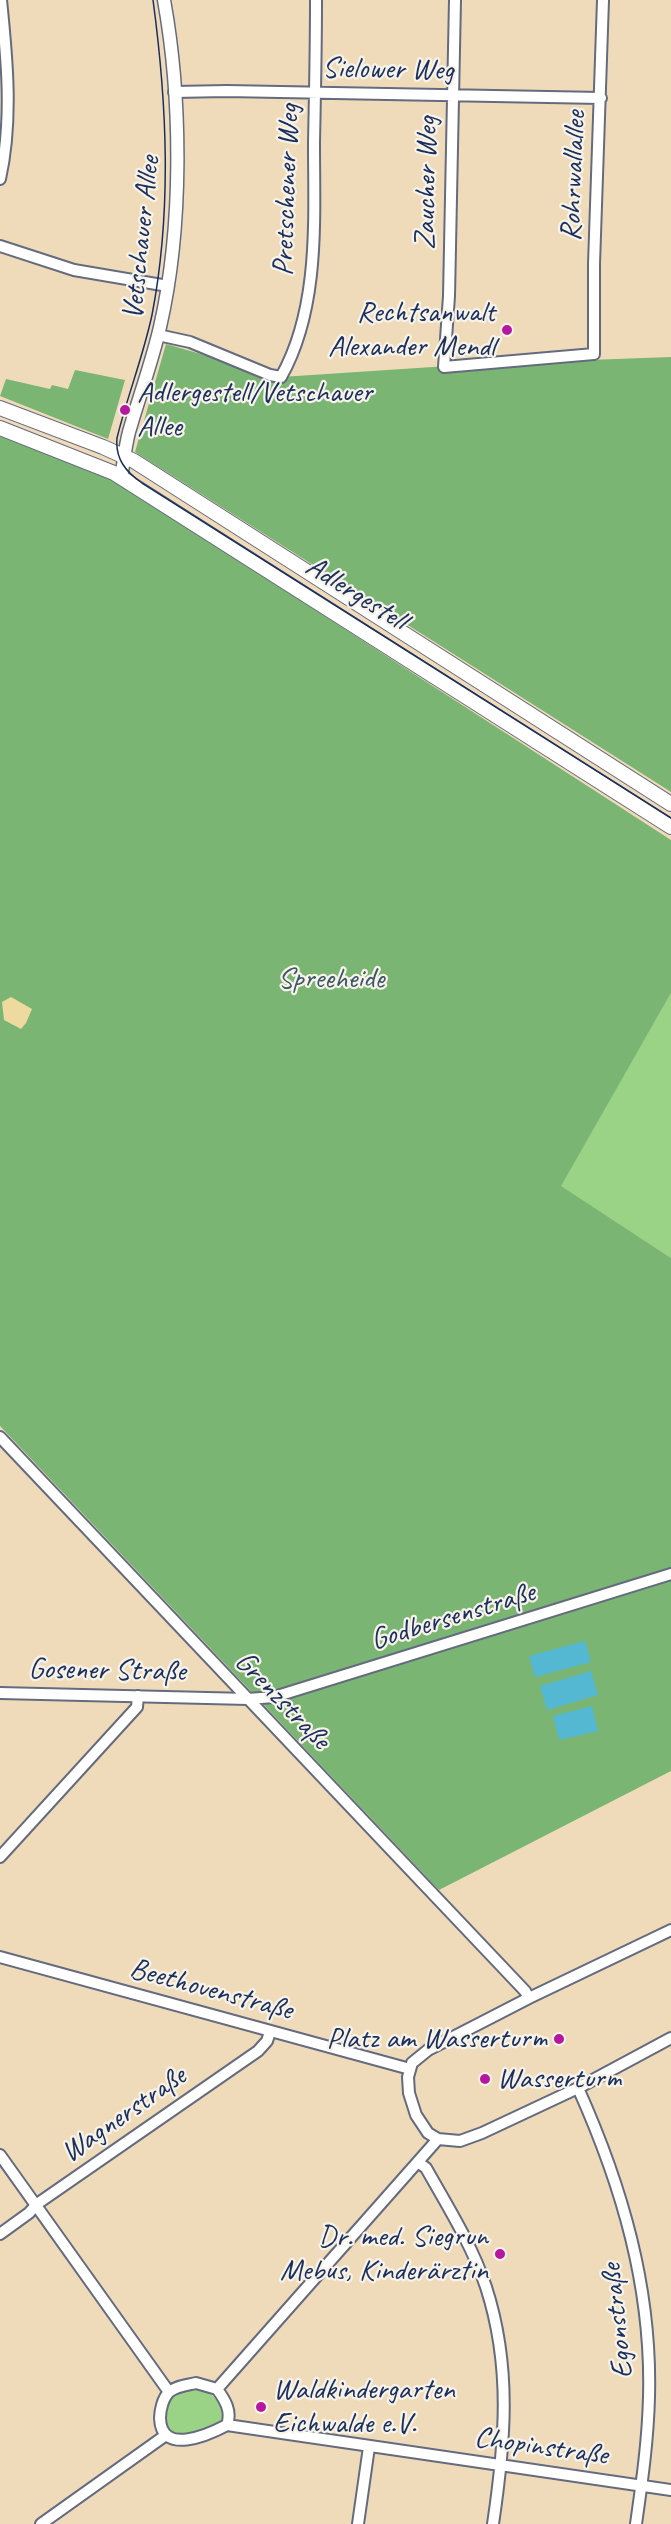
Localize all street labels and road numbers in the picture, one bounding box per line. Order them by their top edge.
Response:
street label: Sielower Weg [322,51,454,89]
street label: Pretschener Weg [266,103,308,277]
street label: Rohrwallallee [554,110,594,242]
street label: Zaucher Weg [408,116,446,250]
street label: Vetschauer Allee [116,154,168,322]
street label: Adlergestell [299,549,413,639]
street label: Godbersenstraße [367,1575,539,1659]
street label: Grenzstraße [226,1644,338,1758]
street label: Gosener Straße [28,1652,186,1690]
street label: Beethovenstraße [126,1951,296,2029]
street label: Wagnerstraße [55,2059,193,2171]
street label: Egonstraße [594,2262,642,2380]
street label: Chopinstraße [472,2420,610,2474]

